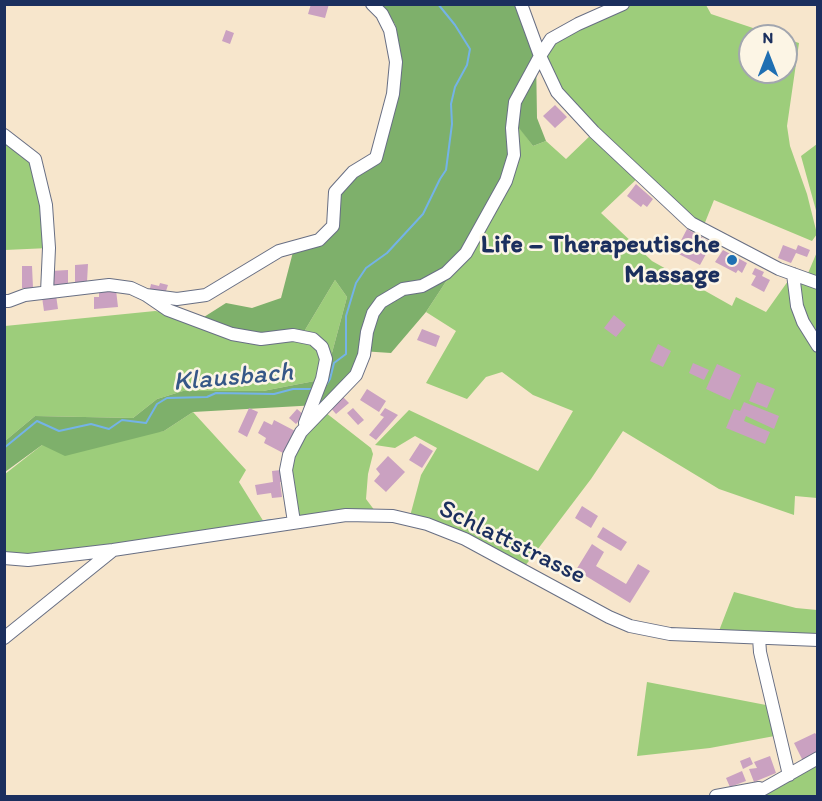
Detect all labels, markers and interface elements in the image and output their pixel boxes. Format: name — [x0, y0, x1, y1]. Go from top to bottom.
north arrow — [738, 24, 798, 84]
text: N — [763, 28, 773, 47]
place label: Life – Therapeutische Massage — [481, 229, 720, 290]
marker: Life – Therapeutische Massage — [725, 253, 739, 267]
water label: Klausbach — [172, 357, 294, 399]
street label: Schlattstrasse — [433, 494, 591, 592]

